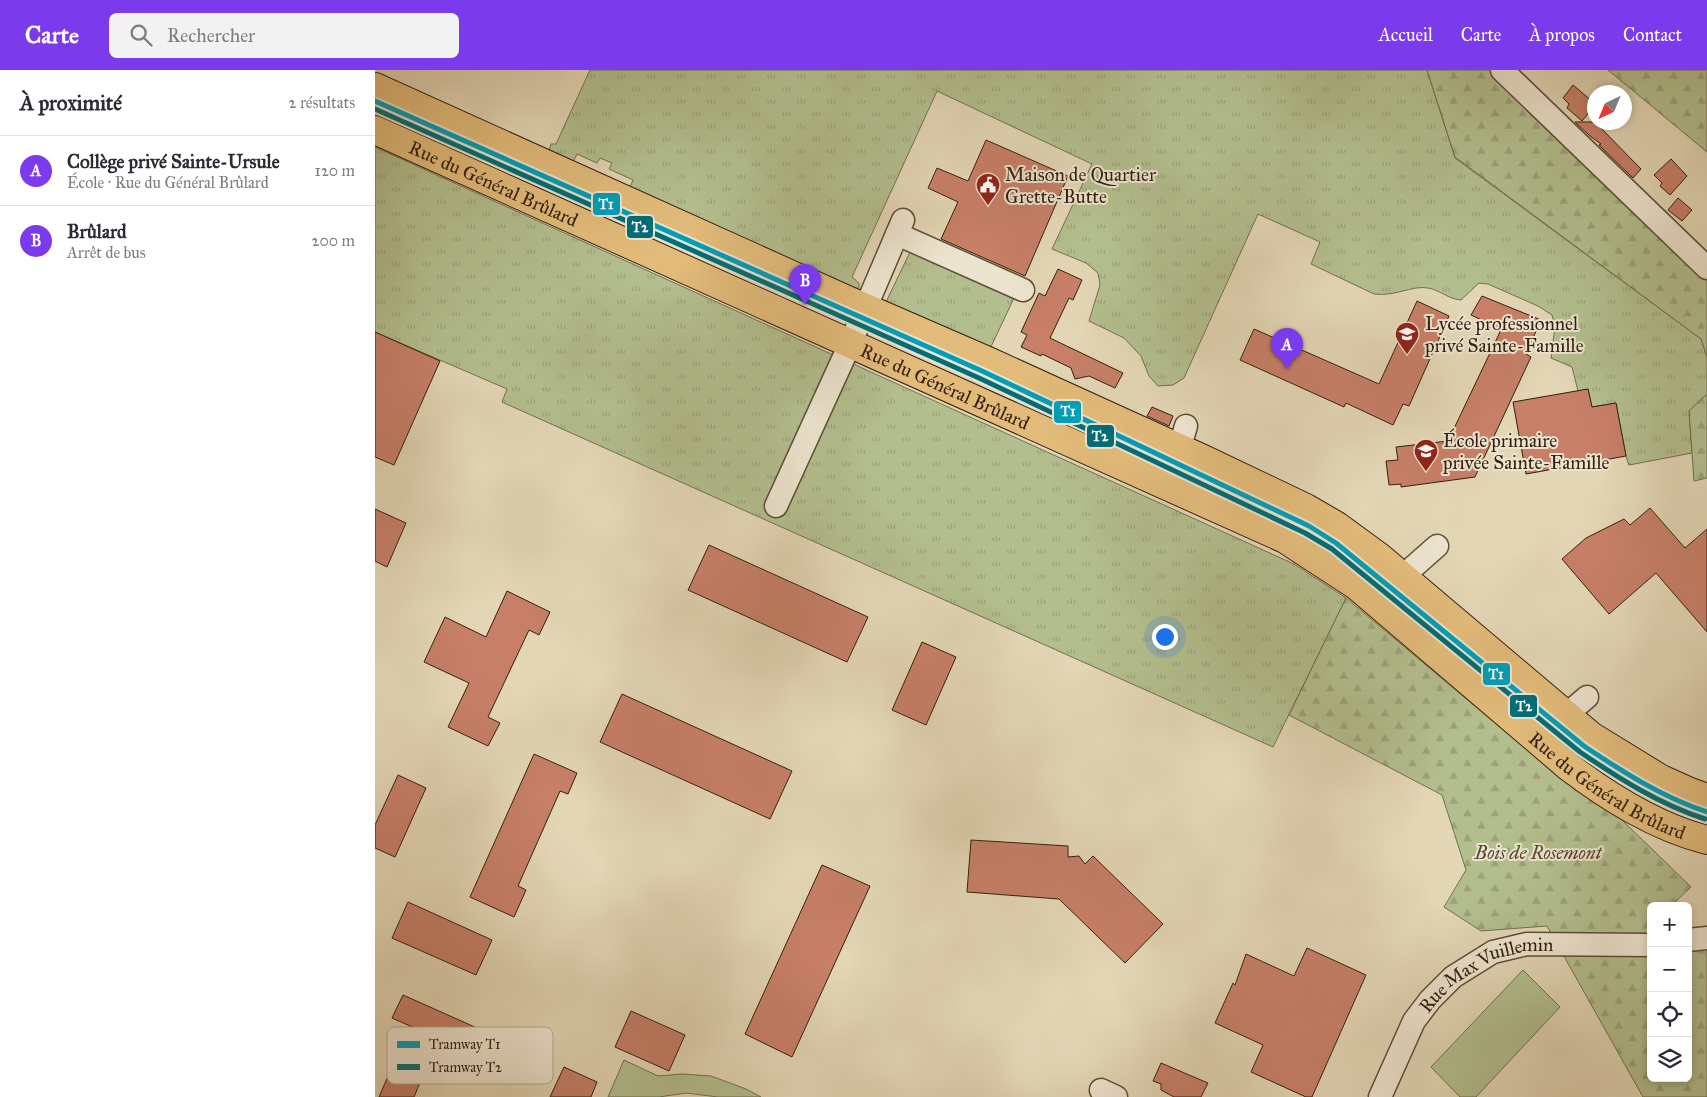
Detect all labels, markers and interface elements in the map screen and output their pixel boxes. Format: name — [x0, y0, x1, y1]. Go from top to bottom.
search box — [109, 13, 459, 58]
text: Carte — [25, 20, 79, 50]
icon: search — [127, 21, 155, 49]
text: Rechercher — [167, 24, 255, 47]
text: Accueil — [1379, 24, 1433, 46]
text: Carte — [1461, 24, 1501, 46]
text: À propos — [1529, 24, 1595, 46]
text: Contact — [1623, 24, 1682, 46]
north arrow — [1587, 85, 1632, 130]
text: À proximité — [20, 90, 122, 116]
text: 2 résultats — [289, 93, 355, 112]
street label: Rue du Général Brûlard — [405, 136, 582, 232]
text: Collège privé Sainte-Ursule — [67, 150, 280, 173]
text: A — [31, 161, 41, 180]
text: 120 m — [315, 161, 355, 180]
place label: Maison de Quartier Grette-Butte — [1005, 163, 1157, 208]
public building icon: Maison de Quartier Grette-Butte — [975, 172, 1001, 206]
text: École · Rue du Général Brûlard — [67, 173, 269, 192]
line badge: T1 — [592, 192, 621, 216]
text: T1 — [597, 196, 614, 213]
line badge: T2 — [626, 215, 654, 239]
text: T2 — [631, 219, 649, 236]
text: Brûlard — [67, 220, 127, 243]
text: B — [31, 231, 41, 250]
text: 200 m — [312, 231, 355, 250]
text: Arrêt de bus — [67, 243, 146, 262]
pin: B — [789, 264, 821, 305]
place label: Lycée professionnel privé Sainte-Famille — [1424, 312, 1584, 357]
school or university icon: Lycée professionnel privé Sainte-Famille — [1394, 321, 1420, 355]
pin: A — [1271, 328, 1303, 369]
street label: Rue du Général Brûlard — [857, 339, 1034, 435]
line badge: T1 — [1053, 400, 1082, 424]
text: T1 — [1059, 403, 1076, 420]
line badge: T2 — [1086, 424, 1115, 448]
text: T2 — [1091, 428, 1109, 445]
place label: École primaire privée Sainte-Famille — [1442, 428, 1610, 474]
school or university icon: École primaire privée Sainte-Famille — [1413, 438, 1439, 472]
your location — [1152, 624, 1178, 650]
line badge: T1 — [1482, 662, 1511, 686]
text: T1 — [1487, 666, 1504, 683]
line badge: T2 — [1509, 694, 1538, 718]
text: T2 — [1515, 698, 1533, 715]
street label: Rue du Général Brûlard — [1524, 727, 1689, 845]
park label: Bois de Rosemont — [1473, 841, 1603, 864]
map controls — [1647, 902, 1692, 1082]
button: + — [1647, 902, 1692, 947]
street label: Rue Max Vuillemin — [1414, 933, 1553, 1017]
button: − — [1647, 947, 1692, 992]
button: locate — [1647, 992, 1692, 1037]
legend — [387, 1027, 553, 1084]
text: Tramway T1 — [429, 1036, 501, 1053]
button: layers — [1647, 1037, 1692, 1082]
text: Tramway T2 — [429, 1059, 502, 1076]

